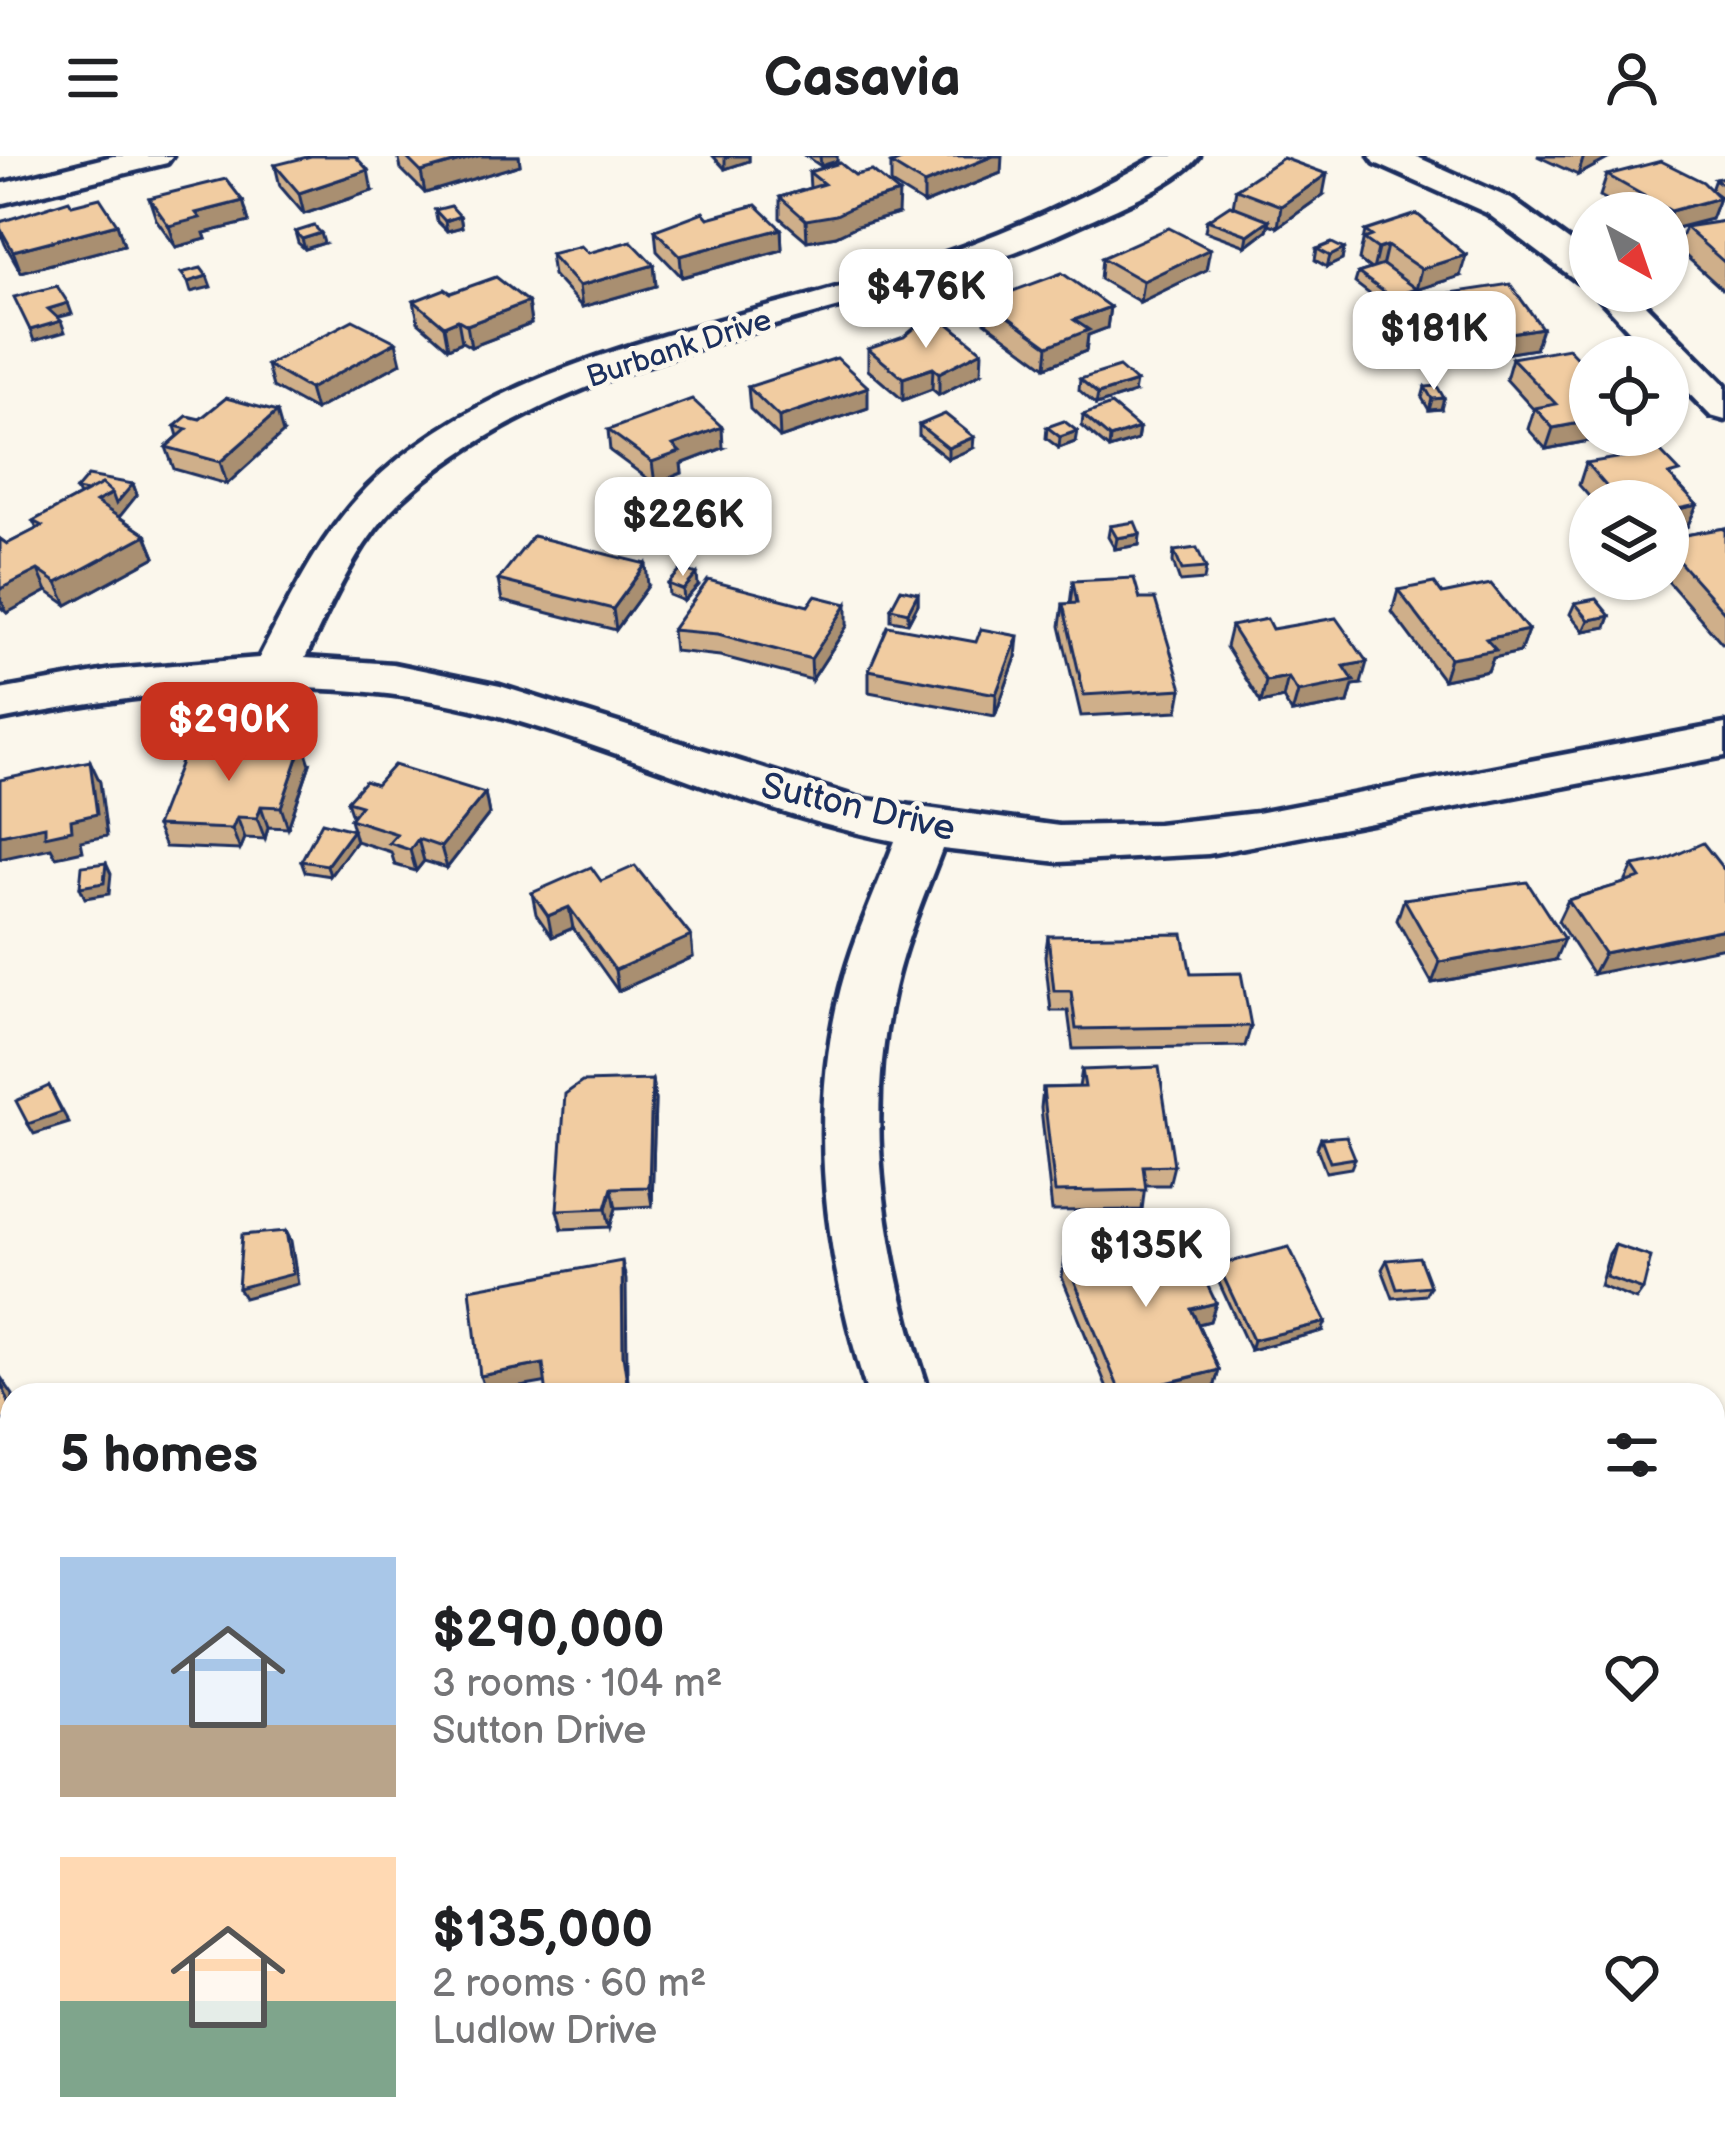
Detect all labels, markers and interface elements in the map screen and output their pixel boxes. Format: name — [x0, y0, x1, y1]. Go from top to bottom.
icon: menu — [60, 45, 126, 111]
icon: person — [1599, 45, 1665, 111]
text: Casavia — [764, 46, 961, 111]
north arrow — [1569, 192, 1689, 312]
map controls — [1569, 192, 1689, 600]
pin: $476K — [842, 249, 1010, 351]
text: $476K — [866, 264, 986, 311]
pin: $181K — [1350, 291, 1518, 393]
street label: Burbank Drive — [582, 302, 776, 396]
text: $181K — [1380, 306, 1488, 353]
button: locate — [1569, 336, 1689, 456]
pin: $226K — [599, 477, 767, 579]
button: layers — [1569, 480, 1689, 600]
text: $226K — [622, 492, 744, 539]
pin: $290K — [145, 682, 313, 784]
text: $290K — [168, 697, 290, 744]
street label: Sutton Drive — [757, 765, 959, 851]
pin: $135K — [1062, 1208, 1230, 1310]
text: $135K — [1089, 1223, 1203, 1270]
icon: filters — [1599, 1422, 1665, 1488]
text: 5 homes — [60, 1425, 258, 1486]
text: $290,000 — [432, 1600, 664, 1661]
icon: home — [156, 1605, 300, 1749]
icon: heart — [1599, 1644, 1665, 1710]
text: 3 rooms · 104 m² — [432, 1661, 723, 1708]
text: Sutton Drive — [432, 1708, 646, 1755]
text: $135,000 — [432, 1900, 653, 1961]
icon: home — [156, 1905, 300, 2049]
icon: heart — [1599, 1944, 1665, 2010]
text: 2 rooms · 60 m² — [432, 1961, 707, 2008]
text: Ludlow Drive — [432, 2008, 657, 2055]

